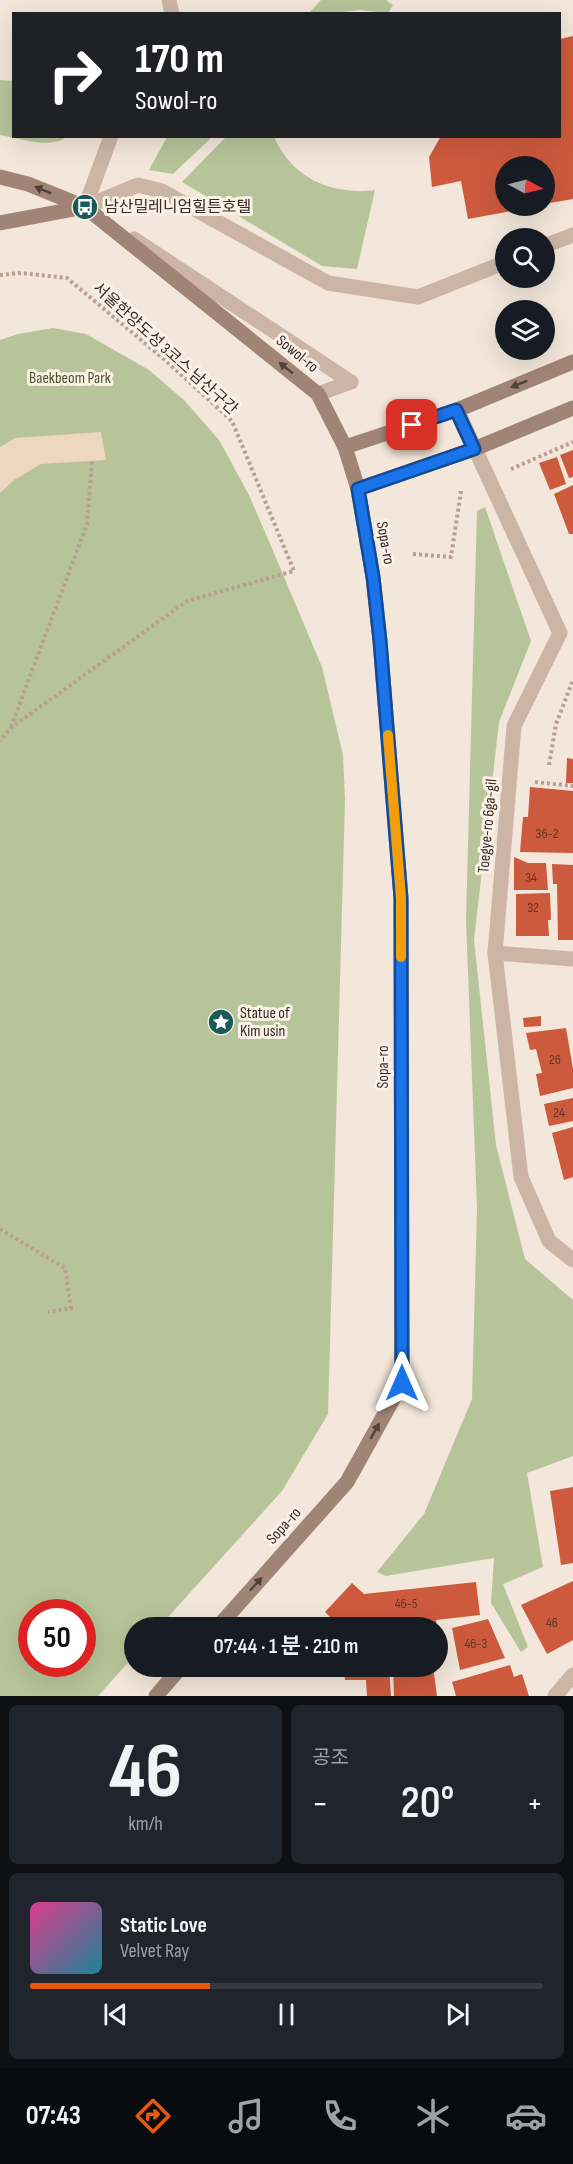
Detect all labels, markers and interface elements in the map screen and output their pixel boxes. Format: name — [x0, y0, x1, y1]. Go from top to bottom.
text: 170 m — [135, 34, 224, 85]
icon: right — [36, 36, 114, 114]
text: Sowol-ro — [135, 85, 217, 117]
north arrow — [495, 156, 555, 216]
map controls — [495, 156, 555, 360]
one-way arrow — [34, 185, 52, 194]
bus stop icon: 남산밀레니엄힐튼호텔 — [70, 192, 100, 222]
place label: 남산밀레니엄힐튼호텔 — [104, 198, 251, 217]
button: search — [495, 228, 555, 288]
street label: 서울한양도성 3코스 남산구간 — [89, 279, 242, 419]
button: layers — [495, 300, 555, 360]
street label: Sowol-ro — [272, 331, 322, 377]
one-way arrow — [278, 362, 294, 375]
park label: Baekbeom Park — [29, 369, 111, 388]
one-way arrow — [510, 380, 528, 389]
pin — [386, 399, 437, 450]
icon: arrive — [395, 408, 428, 441]
street label: Sopa-ro — [372, 520, 398, 566]
street label: Toegye-ro 6ga-gil — [474, 778, 502, 874]
house number: 36-2 — [536, 825, 559, 842]
house number: 34 — [525, 869, 537, 886]
house number: 32 — [527, 899, 539, 916]
place label: Statue of Kim usin — [240, 1004, 290, 1041]
place icon: Statue of Kim usin — [206, 1007, 236, 1037]
street label: Sopa-ro — [374, 1045, 393, 1089]
house number: 26 — [549, 1051, 561, 1068]
house number: 24 — [553, 1104, 565, 1121]
position arrow — [370, 1351, 434, 1415]
one-way arrow — [370, 1422, 380, 1439]
street label: Sopa-ro — [263, 1504, 305, 1548]
one-way arrow — [249, 1577, 262, 1592]
house number: 46-5 — [395, 1595, 418, 1612]
speed limit sign: 50 — [18, 1599, 96, 1677]
house number: 46 — [546, 1614, 558, 1631]
text: 07:44 · 1 분 · 210 m — [214, 1633, 358, 1660]
house number: 46-3 — [464, 1635, 488, 1652]
text: 46 — [109, 1726, 182, 1819]
text: 공조 — [312, 1746, 349, 1770]
text: 20° — [401, 1776, 454, 1831]
text: − — [312, 1784, 328, 1824]
text: + — [527, 1784, 543, 1824]
text: km/h — [128, 1812, 163, 1836]
text: Static Love — [120, 1912, 207, 1939]
text: Velvet Ray — [120, 1939, 189, 1963]
icon: previous — [99, 1998, 132, 2031]
icon: pause — [270, 1998, 303, 2031]
icon: next — [441, 1998, 474, 2031]
icon: directions — [132, 2095, 174, 2137]
icon: music — [225, 2095, 267, 2137]
icon: phone — [319, 2095, 361, 2137]
icon: climate — [412, 2095, 454, 2137]
icon: car — [505, 2095, 547, 2137]
text: 07:43 — [26, 2100, 81, 2132]

